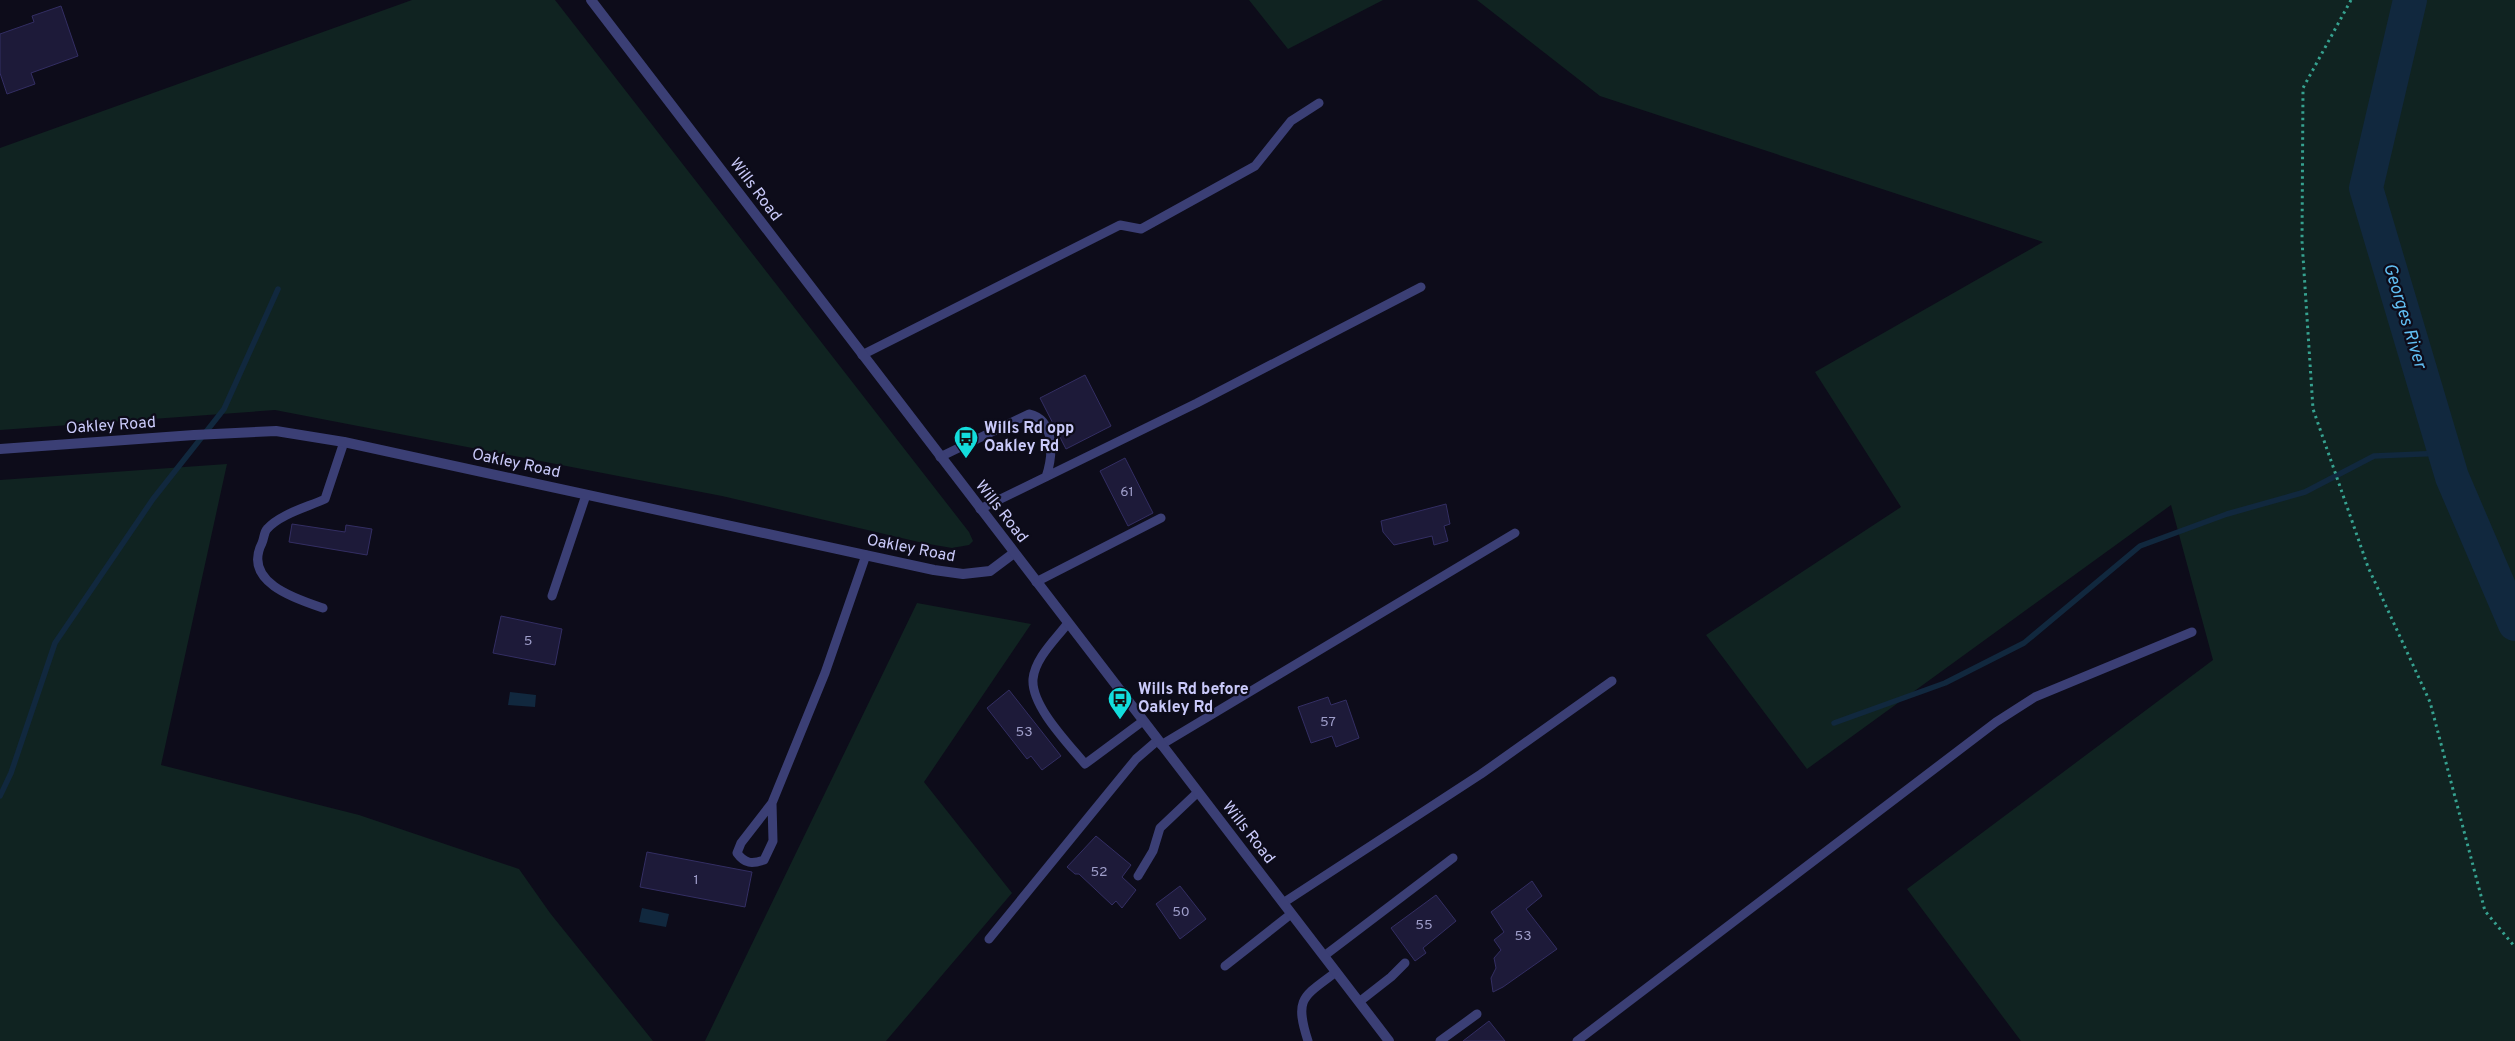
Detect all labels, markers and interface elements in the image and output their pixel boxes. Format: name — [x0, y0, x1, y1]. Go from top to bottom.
street label: Wills Road — [725, 154, 785, 226]
water label: Georges River — [2377, 260, 2432, 374]
street label: Oakley Road — [65, 413, 157, 439]
place label: Wills Rd opp Oakley Rd — [984, 419, 1074, 457]
bus stop icon: Wills Rd opp Oakley Rd — [953, 425, 979, 459]
street label: Oakley Road — [470, 445, 562, 483]
street label: Wills Road — [970, 477, 1032, 547]
house number: 61 — [1120, 484, 1134, 501]
street label: Oakley Road — [865, 531, 957, 567]
house number: 5 — [524, 633, 532, 650]
place label: Wills Rd before Oakley Rd — [1138, 680, 1249, 718]
bus stop icon: Wills Rd before Oakley Rd — [1107, 686, 1133, 720]
house number: 57 — [1320, 714, 1336, 731]
house number: 53 — [1015, 724, 1033, 741]
street label: Wills Road — [1217, 798, 1279, 868]
house number: 52 — [1090, 864, 1108, 881]
house number: 1 — [693, 872, 699, 889]
house number: 50 — [1172, 904, 1190, 921]
house number: 55 — [1415, 917, 1433, 934]
house number: 53 — [1514, 928, 1532, 945]

